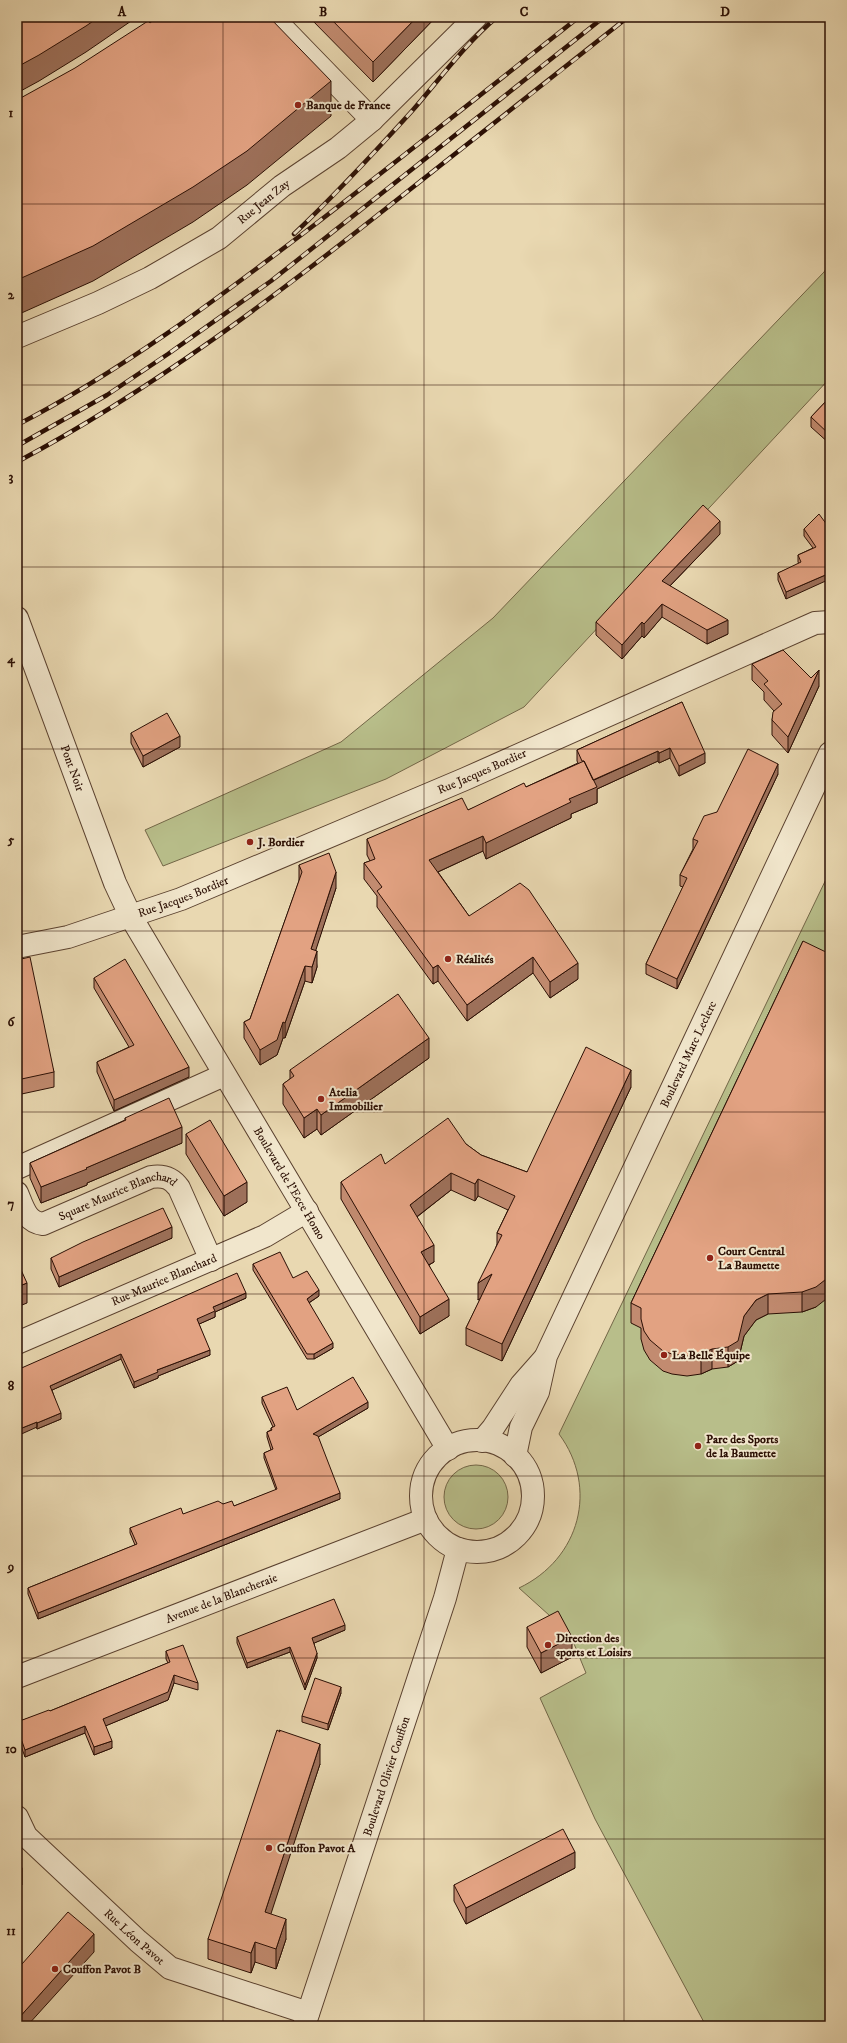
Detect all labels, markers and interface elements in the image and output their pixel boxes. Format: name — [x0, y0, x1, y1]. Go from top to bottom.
text: A — [117, 4, 127, 20]
text: B — [319, 4, 327, 20]
text: C — [520, 4, 529, 20]
text: D — [720, 4, 730, 20]
place label: Banque de France — [306, 98, 390, 113]
marker: Banque de France — [293, 100, 303, 110]
text: 1 — [9, 105, 14, 121]
street label: Rue Jean Zay — [235, 176, 293, 228]
text: 2 — [8, 287, 15, 303]
text: 3 — [9, 469, 14, 485]
text: 4 — [6, 651, 15, 668]
street label: Pont Noir — [57, 743, 88, 794]
street label: Rue Jacques Bordier — [435, 745, 529, 798]
text: 5 — [7, 832, 15, 848]
place label: J. Bordier — [256, 835, 305, 850]
marker: J. Bordier — [245, 837, 255, 847]
street label: Rue Jacques Bordier — [136, 873, 231, 921]
place label: Réalités — [456, 952, 493, 967]
marker: Réalités — [443, 954, 453, 964]
street label: Boulevard Marc Leclerc — [657, 999, 720, 1110]
text: 6 — [8, 1014, 16, 1030]
place label: Atelia Immobilier — [328, 1085, 383, 1114]
marker: Atelia Immobilier — [316, 1094, 326, 1104]
street label: Boulevard de l'Ecce Homo — [250, 1124, 329, 1243]
street label: Square Maurice Blanchard — [56, 1169, 180, 1224]
text: 7 — [8, 1196, 15, 1212]
place label: Court Central La Baumette — [718, 1244, 785, 1273]
street label: Rue Maurice Blanchard — [109, 1251, 219, 1309]
marker: Court Central La Baumette — [705, 1253, 715, 1263]
place label: La Belle Équipe — [672, 1348, 750, 1363]
marker: La Belle Équipe — [659, 1350, 669, 1360]
text: 8 — [8, 1378, 15, 1394]
place label: Parc des Sports de la Baumette — [706, 1432, 778, 1461]
marker: Parc des Sports de la Baumette — [693, 1441, 703, 1451]
text: 9 — [7, 1559, 14, 1575]
street label: Avenue de la Blancheraie — [163, 1570, 280, 1627]
place label: Direction des sports et Loisirs — [556, 1631, 631, 1660]
marker: Direction des sports et Loisirs — [543, 1640, 553, 1650]
street label: Boulevard Olivier Couffon — [360, 1714, 414, 1838]
text: 10 — [5, 1741, 17, 1757]
place label: Couffon Pavot A — [277, 1841, 355, 1856]
marker: Couffon Pavot A — [264, 1843, 274, 1853]
street label: Rue Léon Pavot — [101, 1906, 168, 1968]
text: 11 — [6, 1923, 16, 1939]
place label: Couffon Pavot B — [63, 1962, 141, 1977]
marker: Couffon Pavot B — [50, 1964, 60, 1974]

